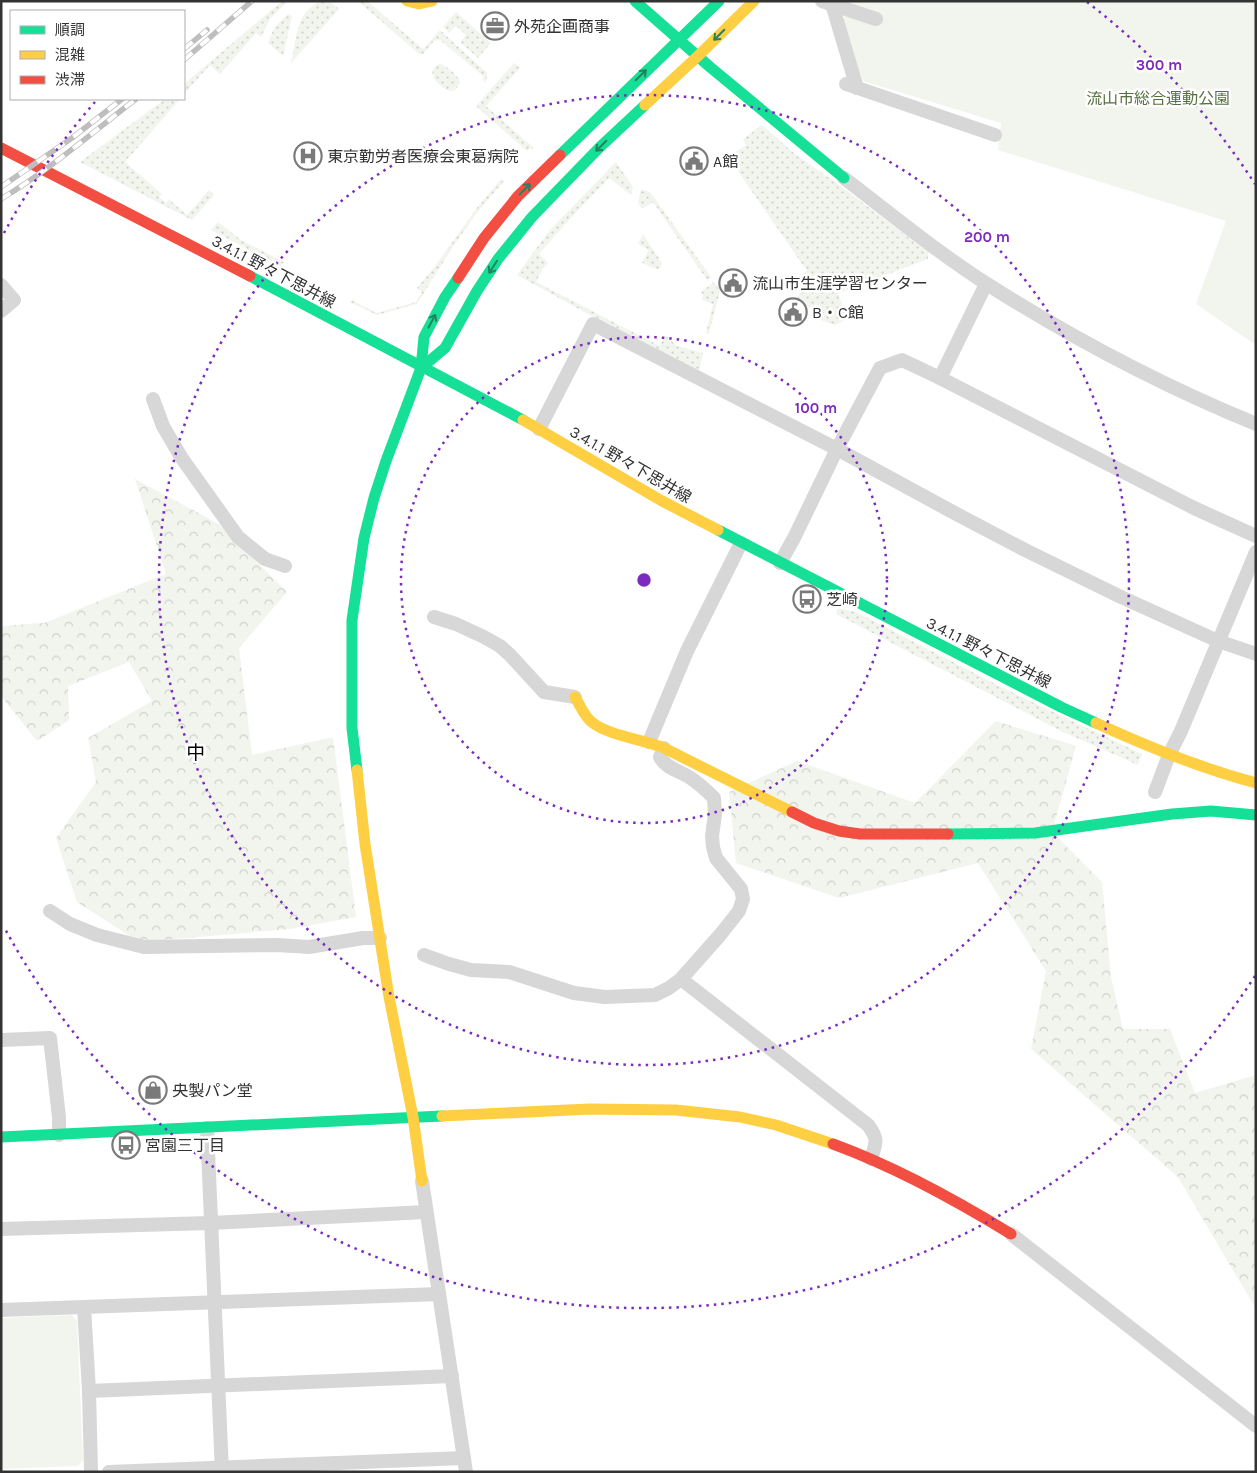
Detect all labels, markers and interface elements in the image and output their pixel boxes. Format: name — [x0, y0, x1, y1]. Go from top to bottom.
legend — [10, 10, 185, 100]
office icon: 外苑企画商事 — [480, 11, 510, 41]
place label: 外苑企画商事 — [514, 17, 610, 36]
text: 順調 — [55, 21, 85, 39]
one-way arrow — [713, 29, 725, 41]
text: 混雑 — [55, 46, 85, 64]
text: 300 m — [1136, 56, 1182, 74]
one-way arrow — [635, 69, 647, 81]
text: 渋滞 — [55, 71, 85, 89]
park label: 流山市総合運動公園 — [1086, 89, 1230, 108]
one-way arrow — [595, 140, 607, 153]
hospital icon: 東京勤労者医療会東葛病院 — [293, 141, 323, 171]
public building icon: A館 — [679, 146, 709, 176]
place label: 東京勤労者医療会東葛病院 — [327, 147, 519, 166]
place label: A館 — [713, 152, 738, 171]
one-way arrow — [519, 183, 532, 195]
text: 200 m — [964, 228, 1010, 246]
street label: 3.4.1.1 野々下思井線 — [209, 231, 339, 312]
one-way arrow — [488, 260, 498, 274]
public building icon: 流山市生涯学習センター — [718, 268, 748, 298]
place label: 流山市生涯学習センター — [752, 274, 928, 293]
public building icon: B・C館 — [778, 297, 808, 327]
place label: B・C館 — [812, 303, 864, 322]
one-way arrow — [427, 314, 437, 329]
text: 100 m — [795, 399, 837, 417]
street label: 3.4.1.1 野々下思井線 — [567, 422, 695, 507]
centre of rings — [635, 571, 653, 589]
bus stop icon: 芝崎 — [792, 584, 822, 614]
place label: 芝崎 — [826, 590, 858, 609]
street label: 3.4.1.1 野々下思井線 — [923, 613, 1054, 692]
district label: 中 — [186, 742, 206, 764]
shop icon: 央製パン堂 — [138, 1075, 168, 1105]
place label: 央製パン堂 — [172, 1081, 253, 1100]
bus stop icon: 宮園三丁目 — [111, 1130, 141, 1160]
place label: 宮園三丁目 — [145, 1136, 225, 1155]

